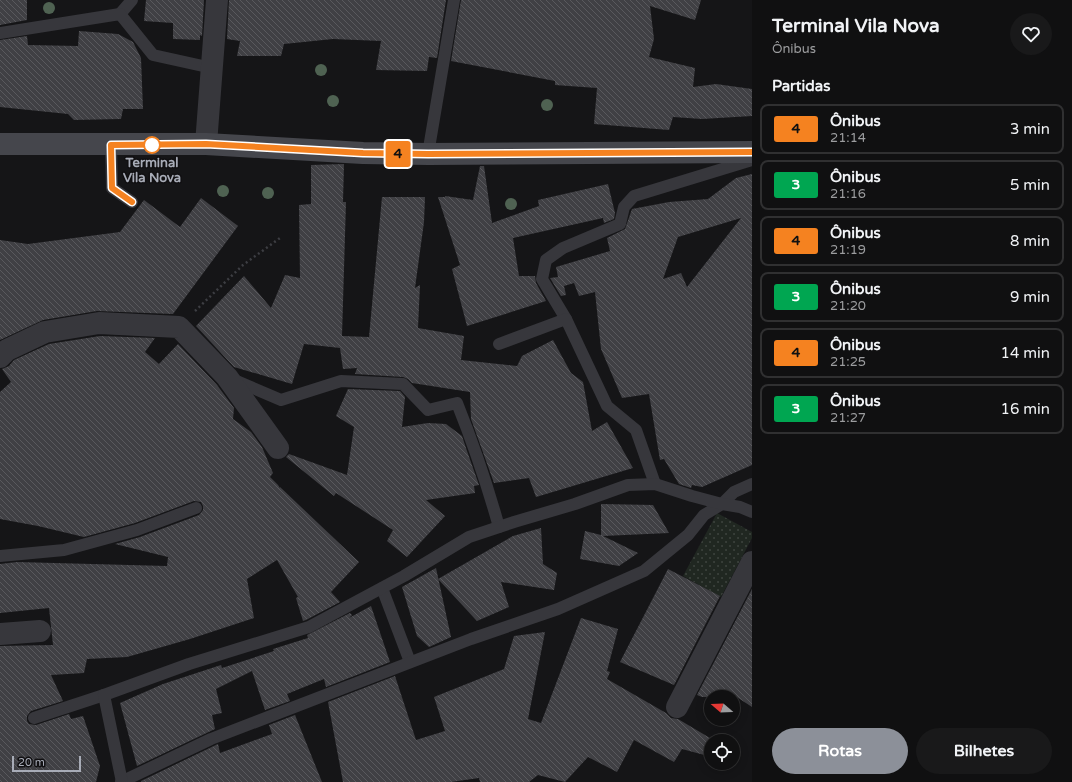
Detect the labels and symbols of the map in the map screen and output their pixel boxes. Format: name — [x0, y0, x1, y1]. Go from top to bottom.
marker: Terminal Vila Nova — [143, 136, 161, 154]
line badge: 4 — [385, 141, 411, 167]
place label: Terminal Vila Nova — [123, 155, 181, 186]
north arrow — [704, 690, 740, 726]
scale bar — [12, 754, 81, 773]

